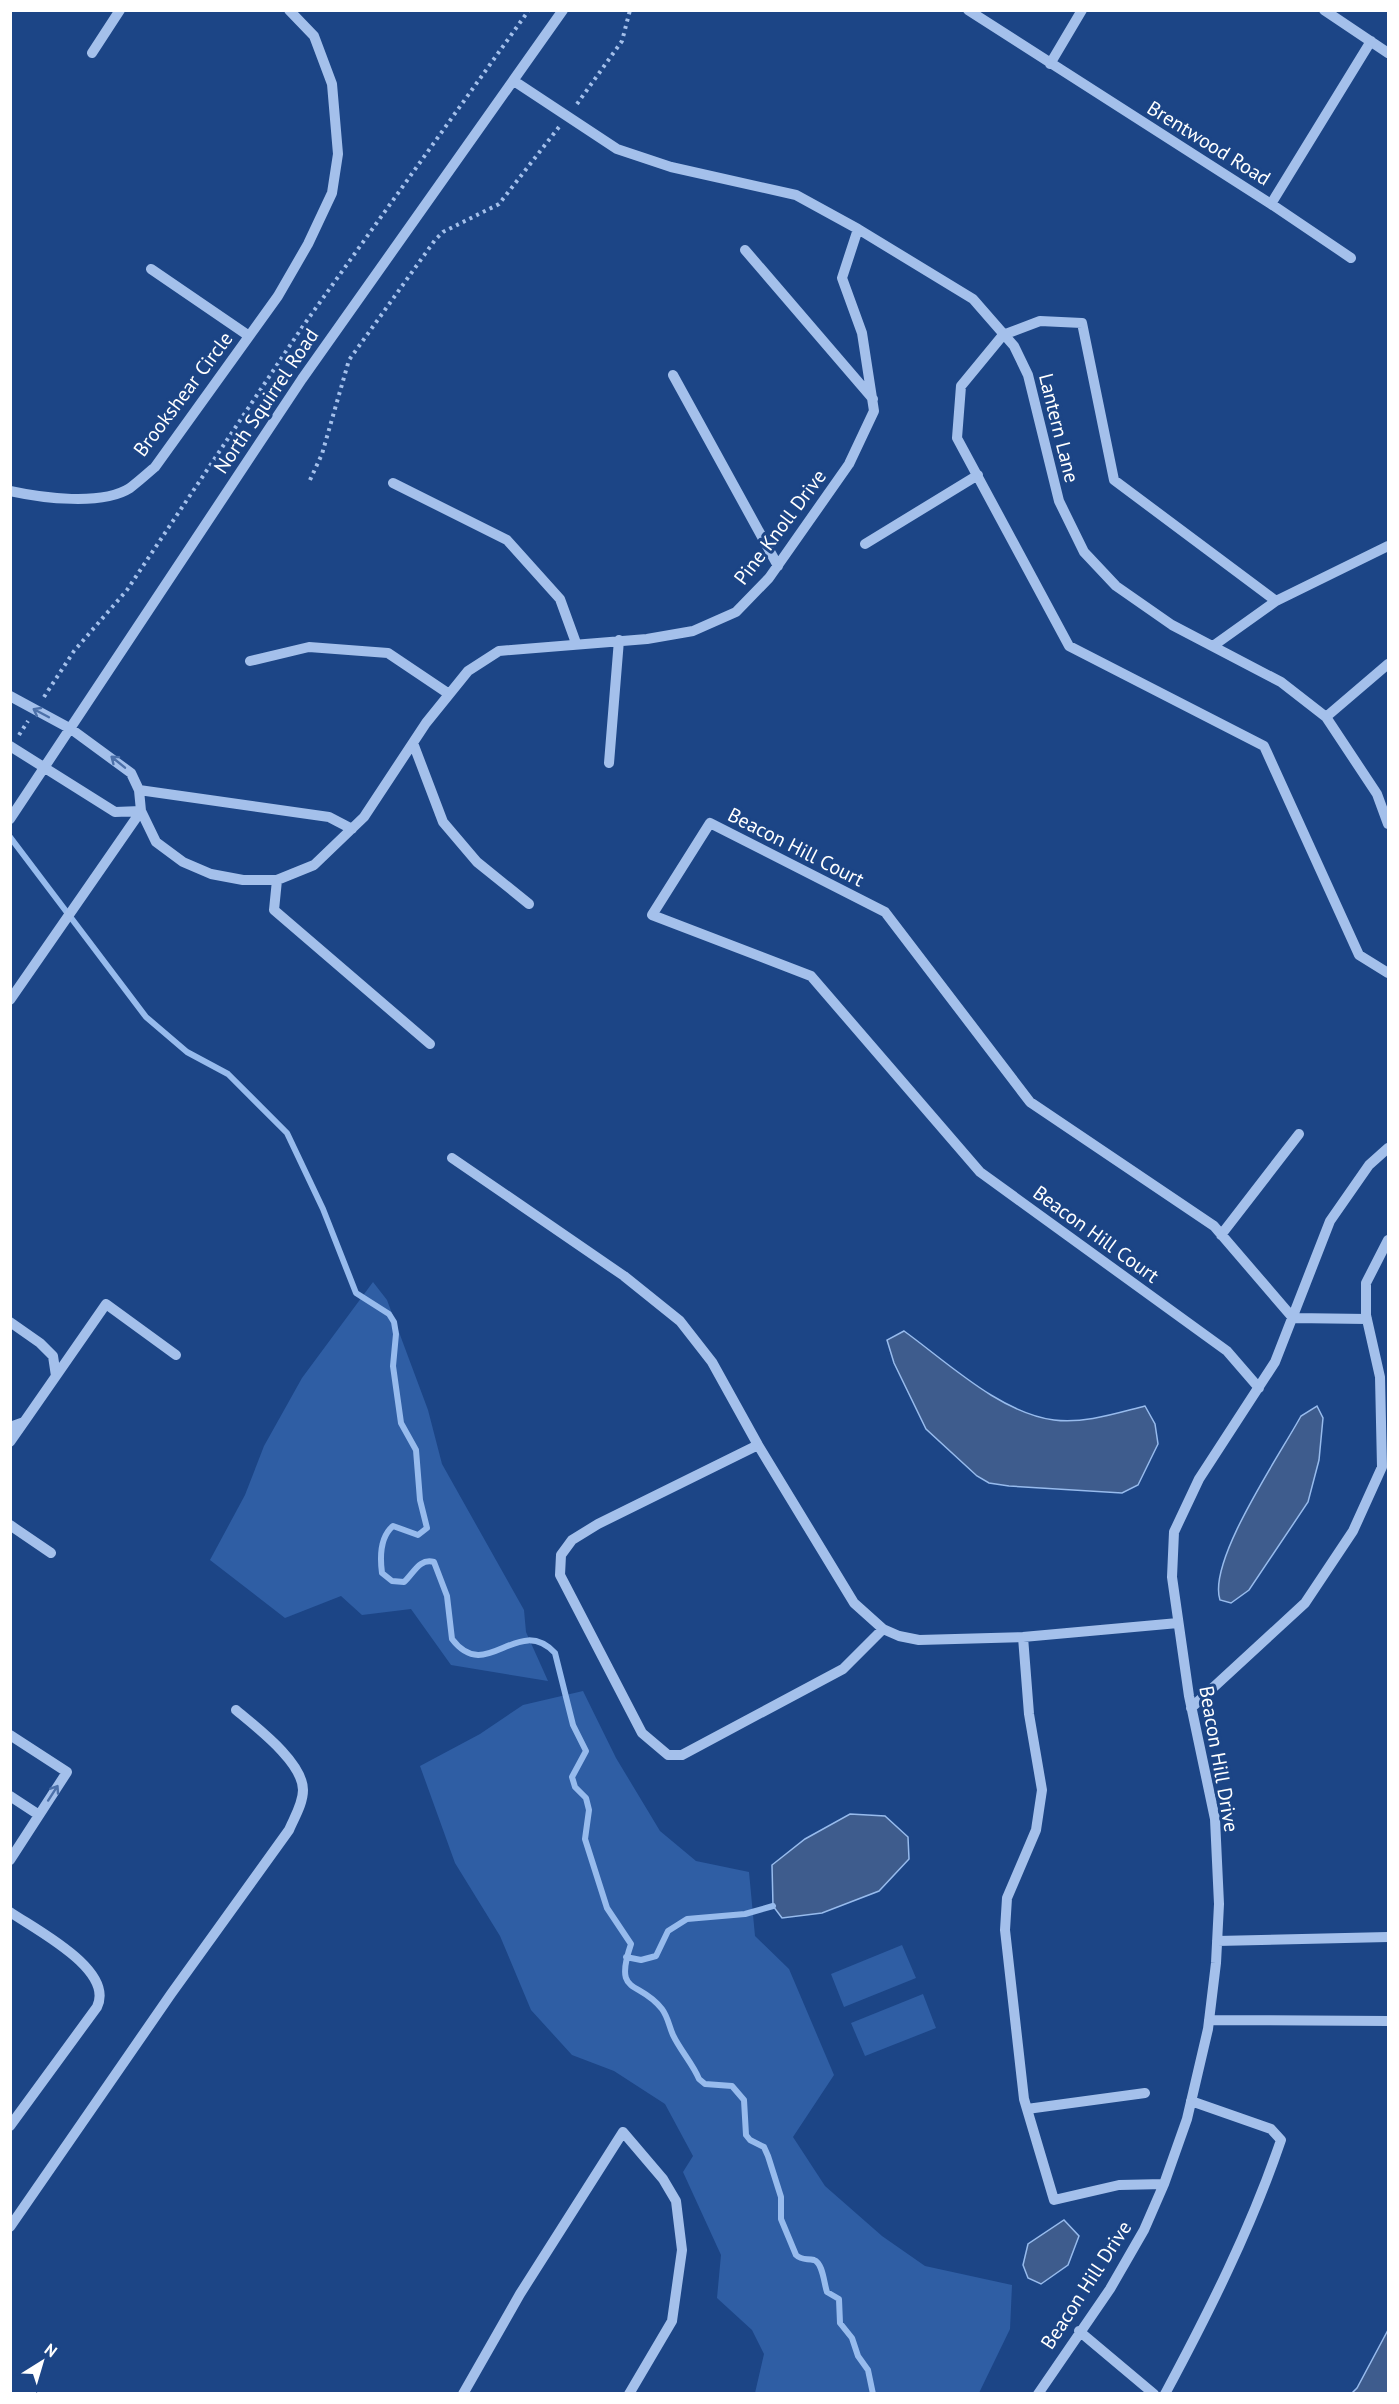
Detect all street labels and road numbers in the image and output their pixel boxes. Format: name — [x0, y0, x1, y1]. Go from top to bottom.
street label: Brentwood Road — [1142, 95, 1276, 191]
street label: North Squirrel Road — [208, 324, 324, 478]
street label: Brookshear Circle — [128, 326, 238, 462]
street label: Lantern Lane — [1033, 371, 1085, 485]
street label: Pine Knoll Drive — [728, 464, 832, 590]
street label: Beacon Hill Court — [723, 801, 869, 893]
street label: Beacon Hill Court — [1028, 1180, 1164, 1289]
street label: Beacon Hill Drive — [1193, 1684, 1245, 1834]
street label: Beacon Hill Drive — [1035, 2216, 1137, 2354]

